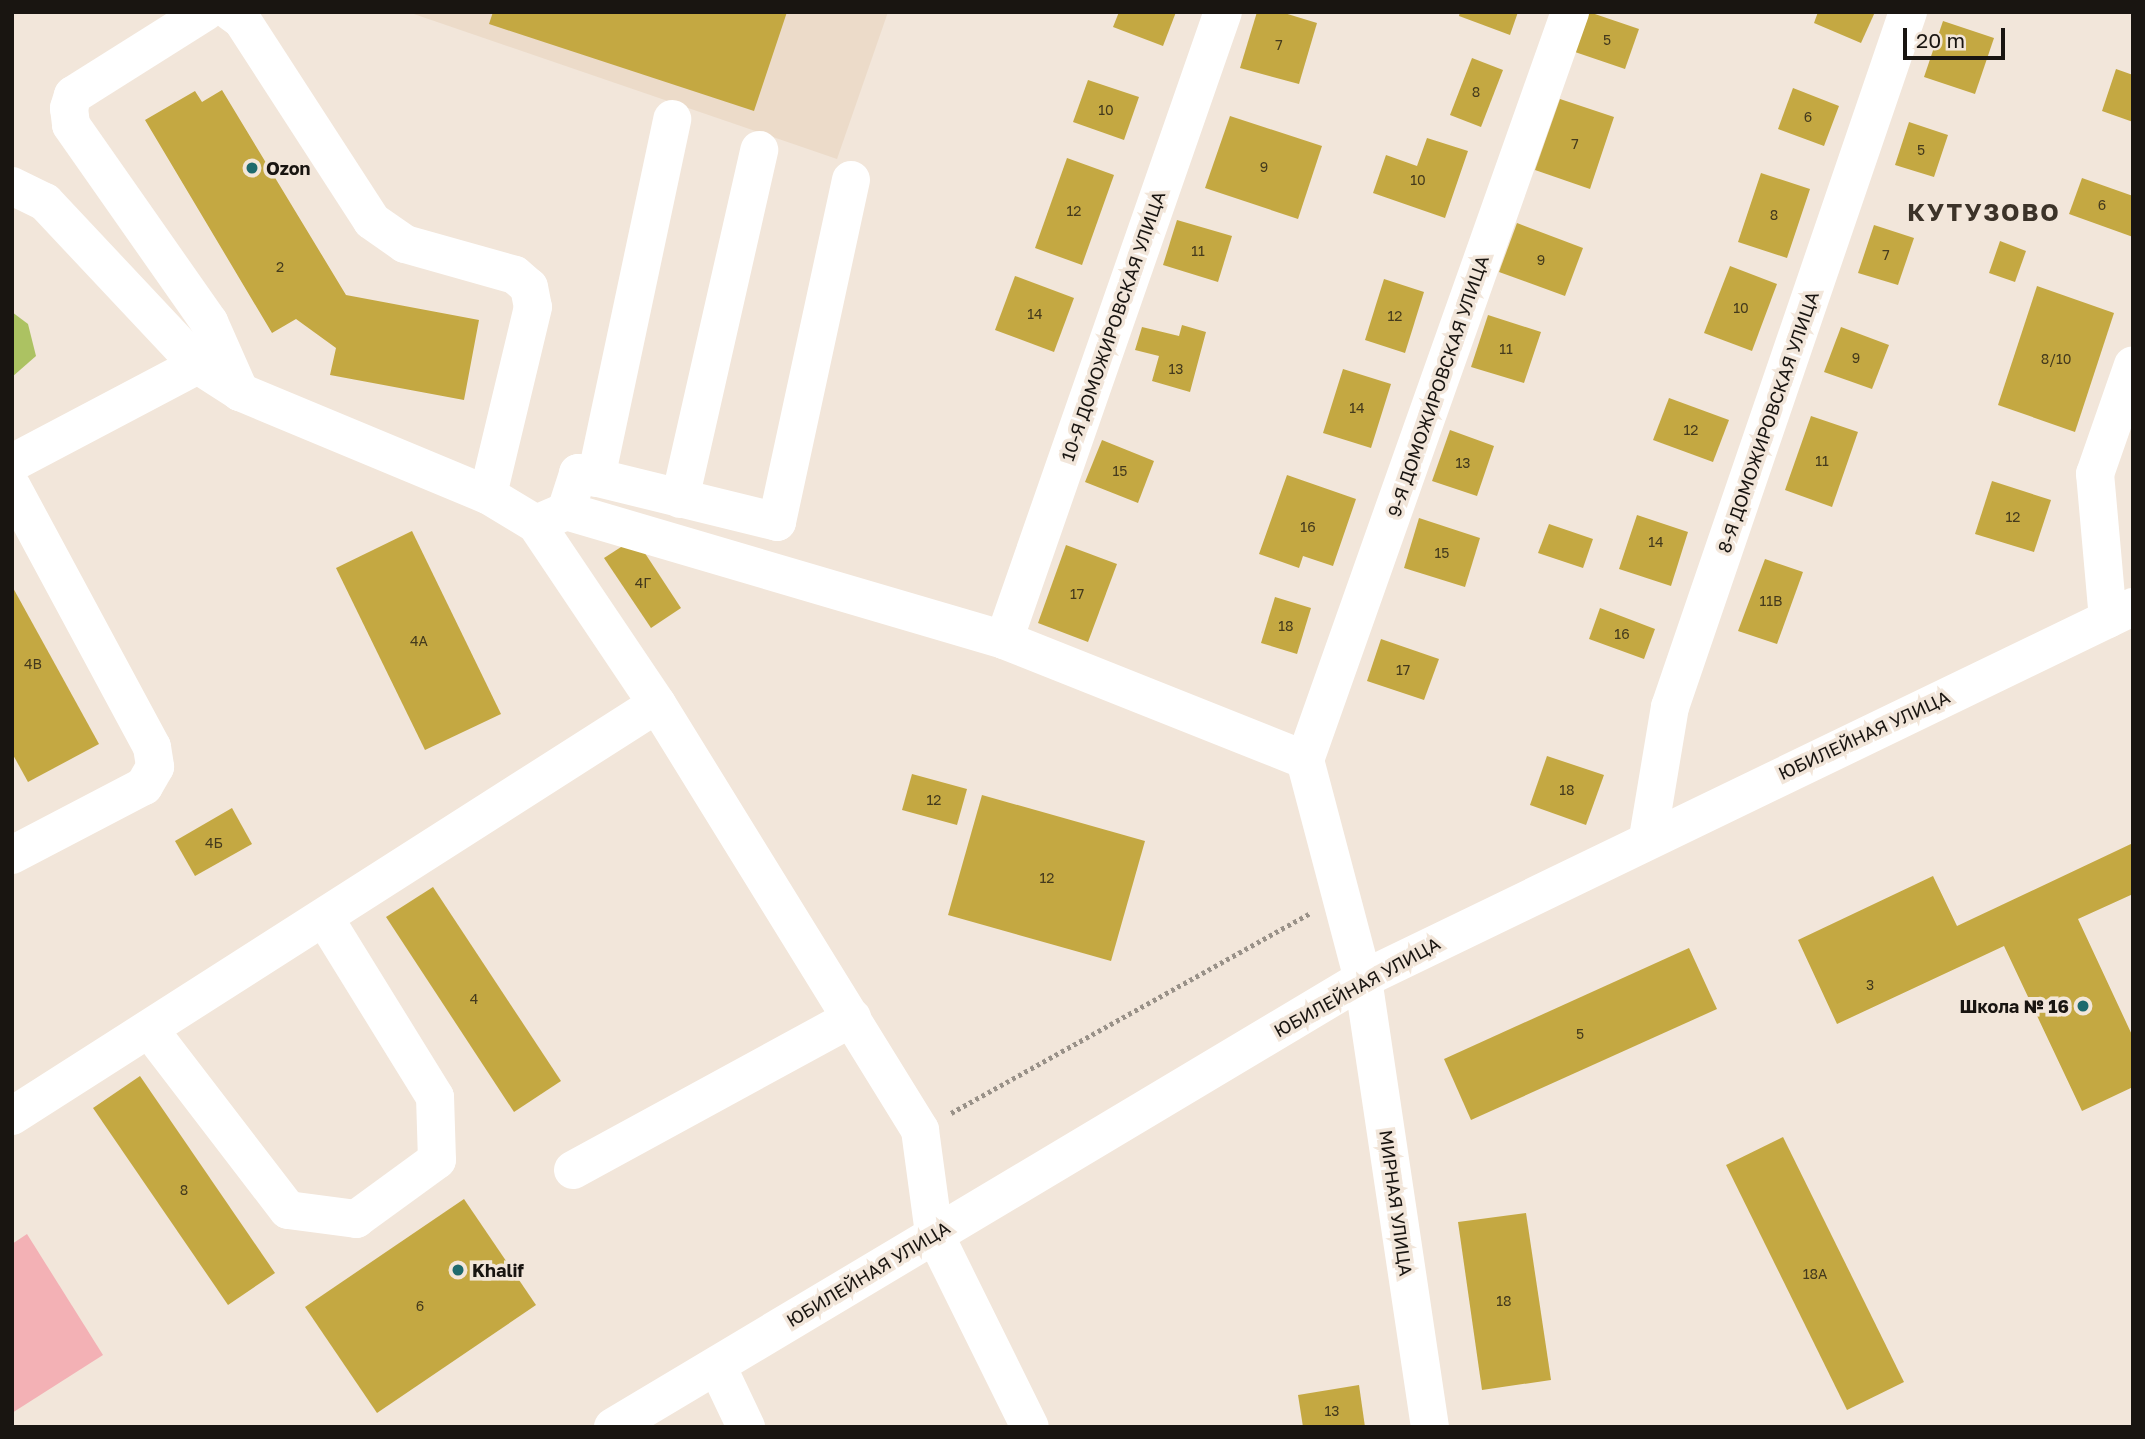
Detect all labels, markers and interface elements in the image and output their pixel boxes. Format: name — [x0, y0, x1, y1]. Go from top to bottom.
scale bar — [1907, 14, 2008, 58]
text: 20 m — [1916, 27, 1965, 53]
house number: 5 — [1603, 32, 1611, 48]
house number: 7 — [1275, 37, 1283, 53]
house number: 8 — [1472, 84, 1480, 100]
house number: 10 — [1098, 102, 1114, 118]
house number: 6 — [1804, 109, 1812, 125]
house number: 7 — [1571, 136, 1579, 152]
house number: 5 — [1917, 142, 1925, 158]
place label: Ozon — [266, 157, 310, 179]
house number: 9 — [1260, 159, 1268, 175]
marker: Ozon — [244, 160, 260, 176]
house number: 10 — [1410, 172, 1426, 188]
street label: 10-Я ДОМОЖИРОВСКАЯ УЛИЦА — [1057, 188, 1169, 464]
house number: 6 — [2098, 197, 2106, 213]
district label: КУТУЗОВО — [1908, 198, 2060, 226]
house number: 12 — [1067, 203, 1081, 219]
house number: 8 — [1770, 207, 1778, 223]
house number: 11 — [1191, 243, 1205, 259]
house number: 7 — [1882, 247, 1890, 263]
street label: 9-Я ДОМОЖИРОВСКАЯ УЛИЦА — [1383, 252, 1493, 520]
house number: 9 — [1537, 252, 1545, 268]
house number: 2 — [276, 259, 284, 275]
street label: 8-Я ДОМОЖИРОВСКАЯ УЛИЦА — [1713, 288, 1823, 556]
house number: 10 — [1733, 300, 1749, 316]
house number: 14 — [1027, 306, 1043, 322]
house number: 12 — [1388, 308, 1402, 324]
house number: 11 — [1499, 341, 1513, 357]
house number: 9 — [1852, 350, 1860, 366]
house number: 8/10 — [2041, 351, 2071, 367]
house number: 13 — [1169, 361, 1183, 377]
house number: 14 — [1349, 400, 1365, 416]
house number: 12 — [1684, 422, 1698, 438]
house number: 11 — [1815, 453, 1829, 469]
house number: 13 — [1456, 455, 1470, 471]
house number: 15 — [1113, 463, 1127, 479]
house number: 12 — [2006, 509, 2020, 525]
house number: 16 — [1300, 519, 1316, 535]
house number: 14 — [1648, 534, 1664, 550]
house number: 15 — [1435, 545, 1449, 561]
house number: 4Г — [635, 575, 651, 591]
house number: 17 — [1070, 586, 1084, 602]
house number: 11В — [1760, 593, 1782, 609]
house number: 18 — [1278, 618, 1294, 634]
house number: 16 — [1614, 626, 1630, 642]
house number: 4А — [410, 633, 428, 649]
house number: 4В — [24, 656, 42, 672]
house number: 17 — [1396, 662, 1410, 678]
street label: ЮБИЛЕЙНАЯ УЛИЦА — [1775, 686, 1953, 784]
house number: 18 — [1559, 782, 1575, 798]
house number: 12 — [927, 792, 941, 808]
house number: 4Б — [205, 835, 223, 851]
house number: 12 — [1040, 870, 1054, 886]
street label: ЮБИЛЕЙНАЯ УЛИЦА — [1270, 932, 1444, 1042]
house number: 3 — [1866, 977, 1874, 993]
house number: 4 — [470, 991, 478, 1007]
place label: Школа № 16 — [1959, 995, 2069, 1017]
marker: Школа № 16 — [2075, 998, 2091, 1014]
house number: 5 — [1576, 1026, 1584, 1042]
street label: МИРНАЯ УЛИЦА — [1375, 1129, 1417, 1277]
house number: 8 — [180, 1182, 188, 1198]
street label: ЮБИЛЕЙНАЯ УЛИЦА — [782, 1217, 954, 1331]
place label: Khalif — [472, 1259, 524, 1281]
marker: Khalif — [450, 1262, 466, 1278]
house number: 18А — [1803, 1266, 1827, 1282]
house number: 18 — [1496, 1293, 1512, 1309]
house number: 6 — [416, 1298, 424, 1314]
house number: 13 — [1325, 1403, 1339, 1419]

